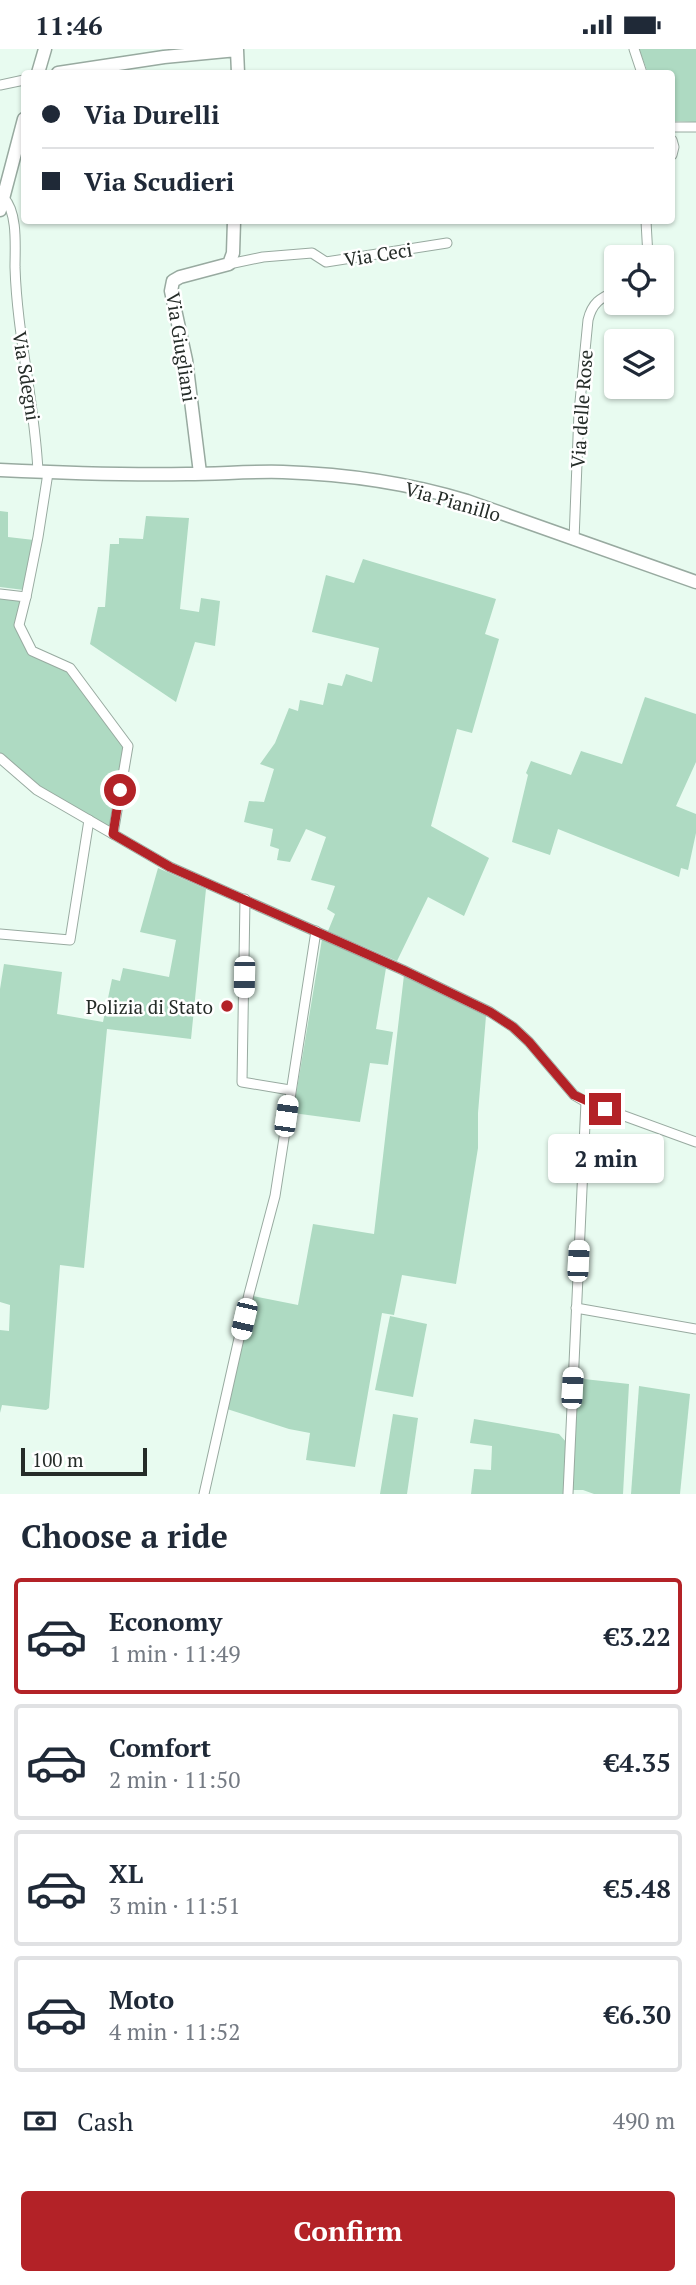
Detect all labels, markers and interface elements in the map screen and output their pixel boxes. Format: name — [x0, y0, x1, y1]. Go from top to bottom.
text: 11:46 — [35, 8, 103, 42]
text: Via Durelli — [84, 97, 220, 131]
text: Via Scudieri — [84, 164, 235, 198]
street label: Via Ceci — [342, 236, 414, 272]
map controls — [604, 245, 674, 399]
button: locate — [604, 245, 674, 315]
street label: Via Giugliani — [161, 290, 203, 404]
street label: Via Sdegni — [8, 329, 46, 423]
button: layers — [604, 329, 674, 399]
street label: Via delle Rose — [564, 349, 598, 469]
street label: Via Pianillo — [402, 475, 504, 527]
route start — [104, 774, 136, 806]
car — [234, 956, 255, 998]
place label: Polizia di Stato — [86, 994, 213, 1019]
marker: Polizia di Stato — [219, 998, 235, 1014]
route end — [589, 1093, 621, 1125]
car — [273, 1094, 300, 1138]
callout: 2 min — [547, 1133, 663, 1183]
text: 2 min — [575, 1143, 637, 1174]
car — [567, 1239, 590, 1283]
car — [230, 1296, 259, 1342]
car — [561, 1366, 584, 1410]
scale bar — [21, 1445, 147, 1477]
text: 100 m — [32, 1447, 83, 1472]
text: Choose a ride — [21, 1515, 228, 1557]
text: Economy — [109, 1604, 222, 1638]
icon: car — [25, 1605, 88, 1668]
text: €3.22 — [605, 1619, 671, 1653]
text: 1 min · 11:49 — [109, 1638, 241, 1669]
text: Comfort — [109, 1730, 211, 1764]
icon: car — [25, 1731, 88, 1794]
text: €4.35 — [605, 1745, 671, 1779]
text: 2 min · 11:50 — [109, 1764, 241, 1795]
text: XL — [109, 1856, 143, 1890]
icon: car — [25, 1857, 88, 1920]
text: €5.48 — [605, 1871, 671, 1905]
text: 3 min · 11:51 — [109, 1890, 241, 1921]
text: Moto — [109, 1982, 174, 2016]
icon: car — [25, 1983, 88, 2046]
text: €6.30 — [605, 1997, 671, 2031]
text: 4 min · 11:52 — [109, 2016, 241, 2047]
icon: cash — [21, 2102, 59, 2140]
text: Cash — [77, 2104, 133, 2138]
text: 490 m — [613, 2105, 675, 2136]
button: Confirm — [21, 2191, 675, 2271]

